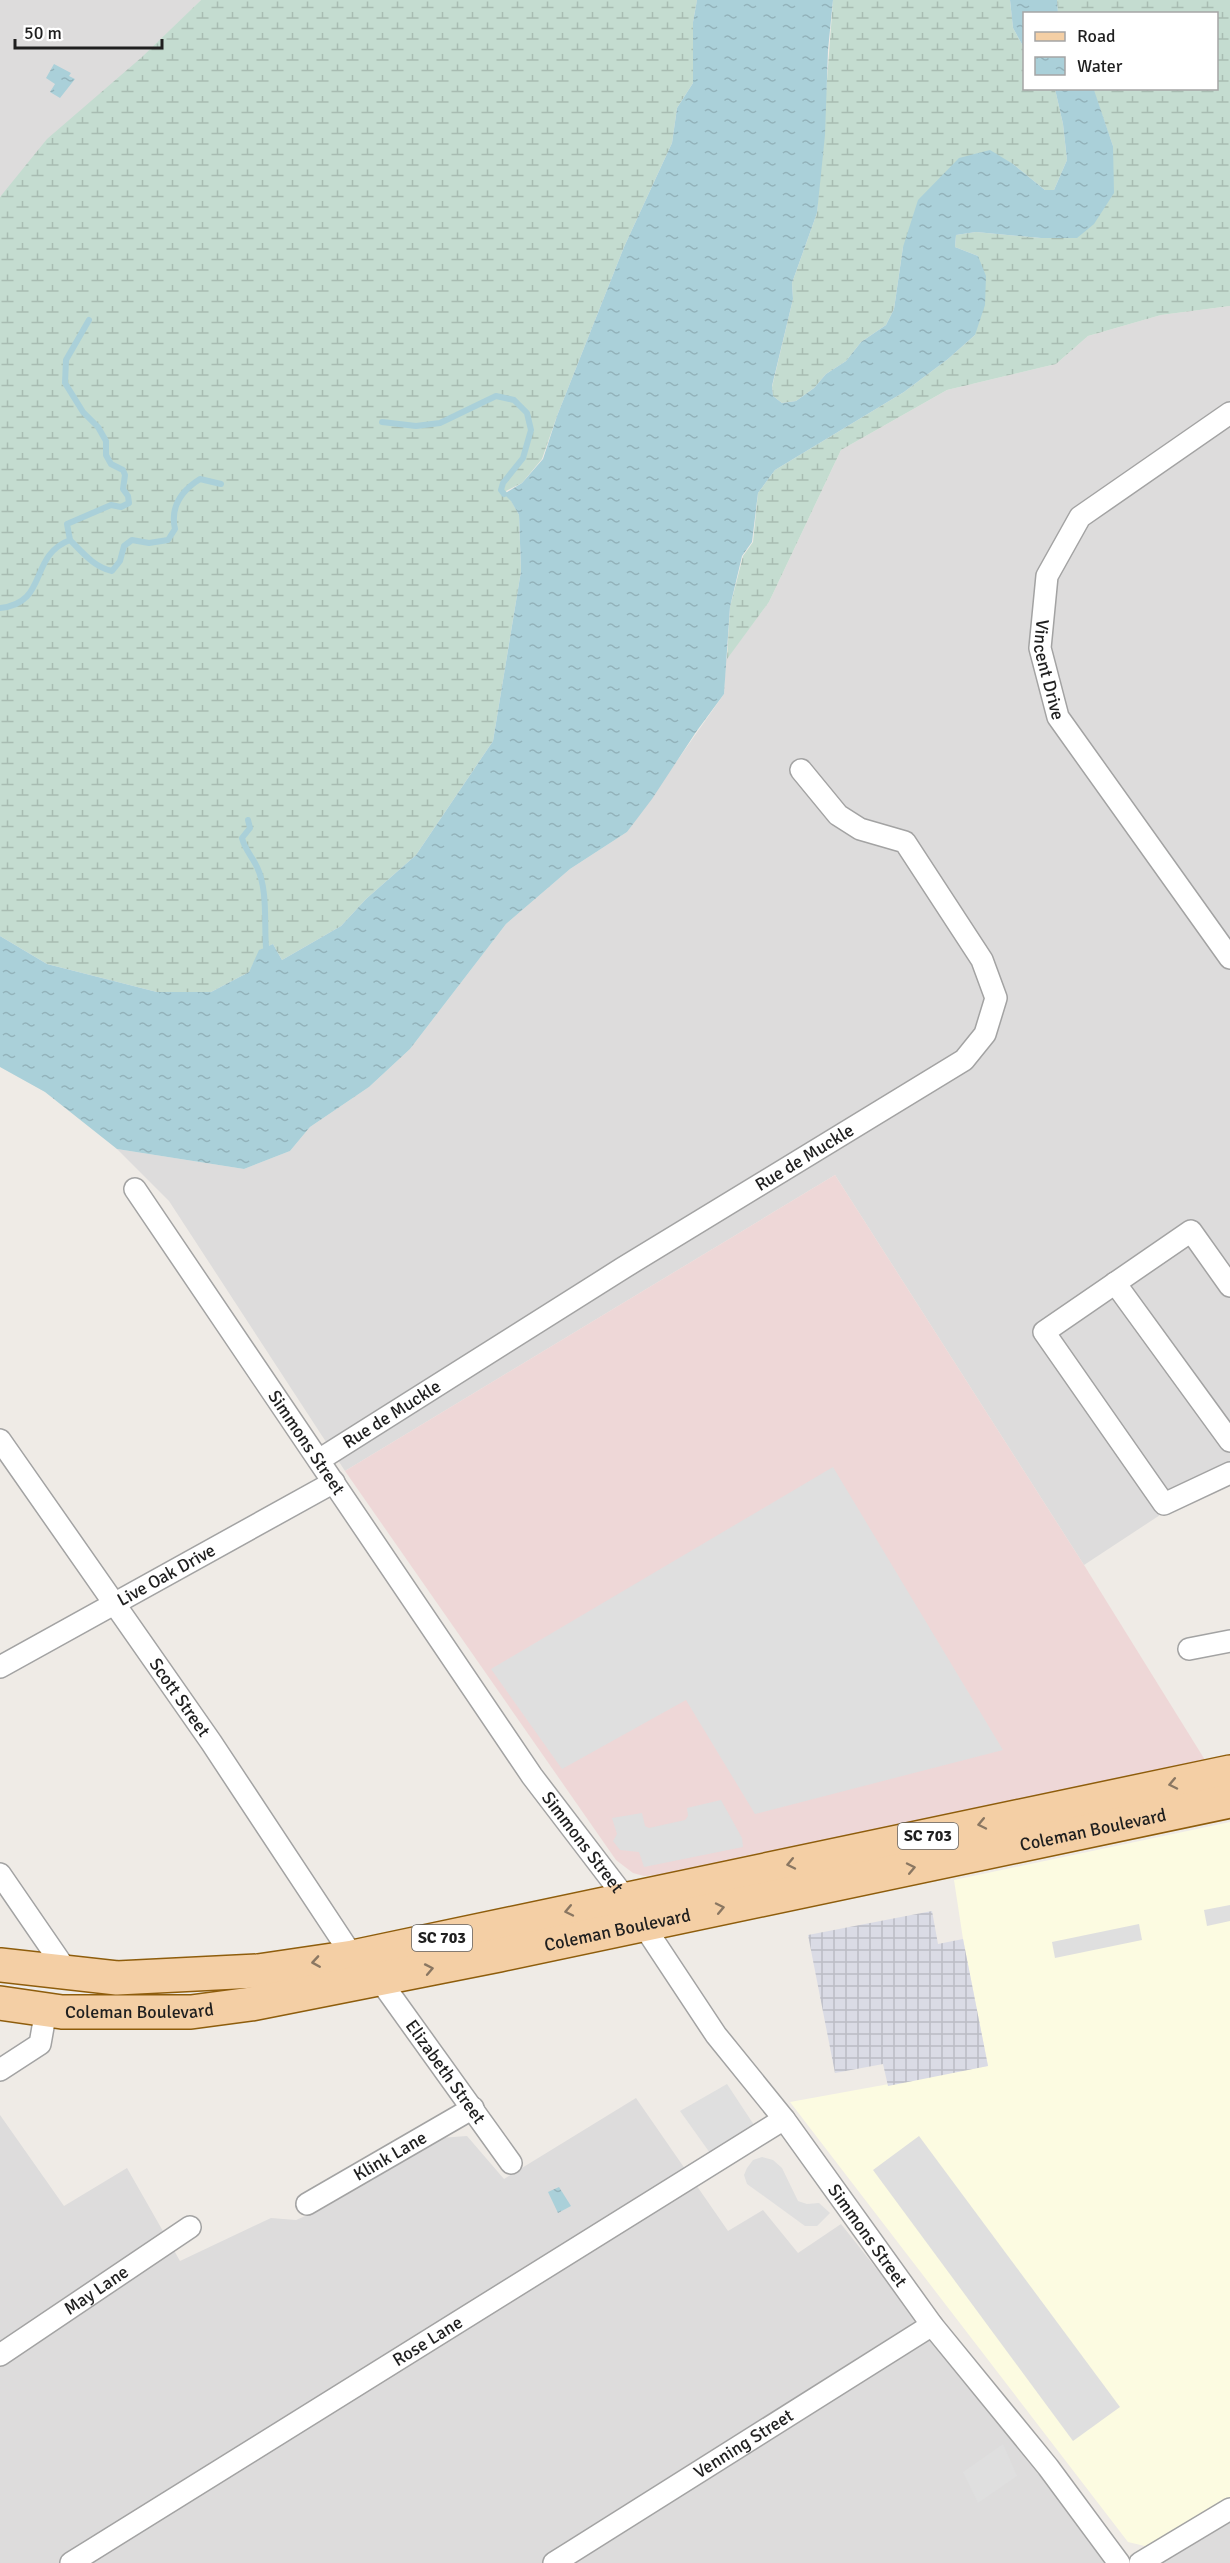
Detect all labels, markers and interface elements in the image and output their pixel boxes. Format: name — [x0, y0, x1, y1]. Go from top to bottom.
scale bar — [15, 12, 162, 50]
legend — [1023, 12, 1218, 90]
text: 50 m — [24, 22, 62, 44]
text: Road — [1077, 25, 1116, 47]
text: Water — [1077, 55, 1123, 77]
street label: Vincent Drive — [1028, 618, 1069, 722]
street label: Rue de Muckle — [751, 1119, 858, 1196]
street label: Rue de Muckle — [339, 1375, 445, 1453]
street label: Simmons Street — [263, 1386, 350, 1499]
street label: Live Oak Drive — [113, 1539, 219, 1611]
street label: Scott Street — [145, 1654, 215, 1741]
one-way arrow — [1168, 1777, 1178, 1790]
street label: Simmons Street — [537, 1787, 628, 1897]
street label: Coleman Boulevard — [1018, 1804, 1168, 1856]
one-way arrow — [977, 1817, 987, 1830]
road number: SC 703 — [898, 1823, 958, 1849]
one-way arrow — [786, 1857, 796, 1870]
one-way arrow — [906, 1862, 916, 1875]
one-way arrow — [715, 1902, 725, 1915]
street label: Coleman Boulevard — [542, 1904, 693, 1956]
one-way arrow — [564, 1904, 574, 1917]
road number: SC 703 — [412, 1925, 472, 1951]
one-way arrow — [311, 1956, 321, 1968]
one-way arrow — [424, 1963, 434, 1976]
street label: Coleman Boulevard — [65, 1998, 215, 2023]
street label: Elizabeth Street — [401, 2015, 490, 2128]
street label: Klink Lane — [350, 2126, 431, 2186]
street label: Simmons Street — [823, 2180, 912, 2291]
street label: May Lane — [60, 2261, 133, 2320]
street label: Rose Lane — [389, 2311, 466, 2371]
street label: Venning Street — [690, 2404, 797, 2483]

